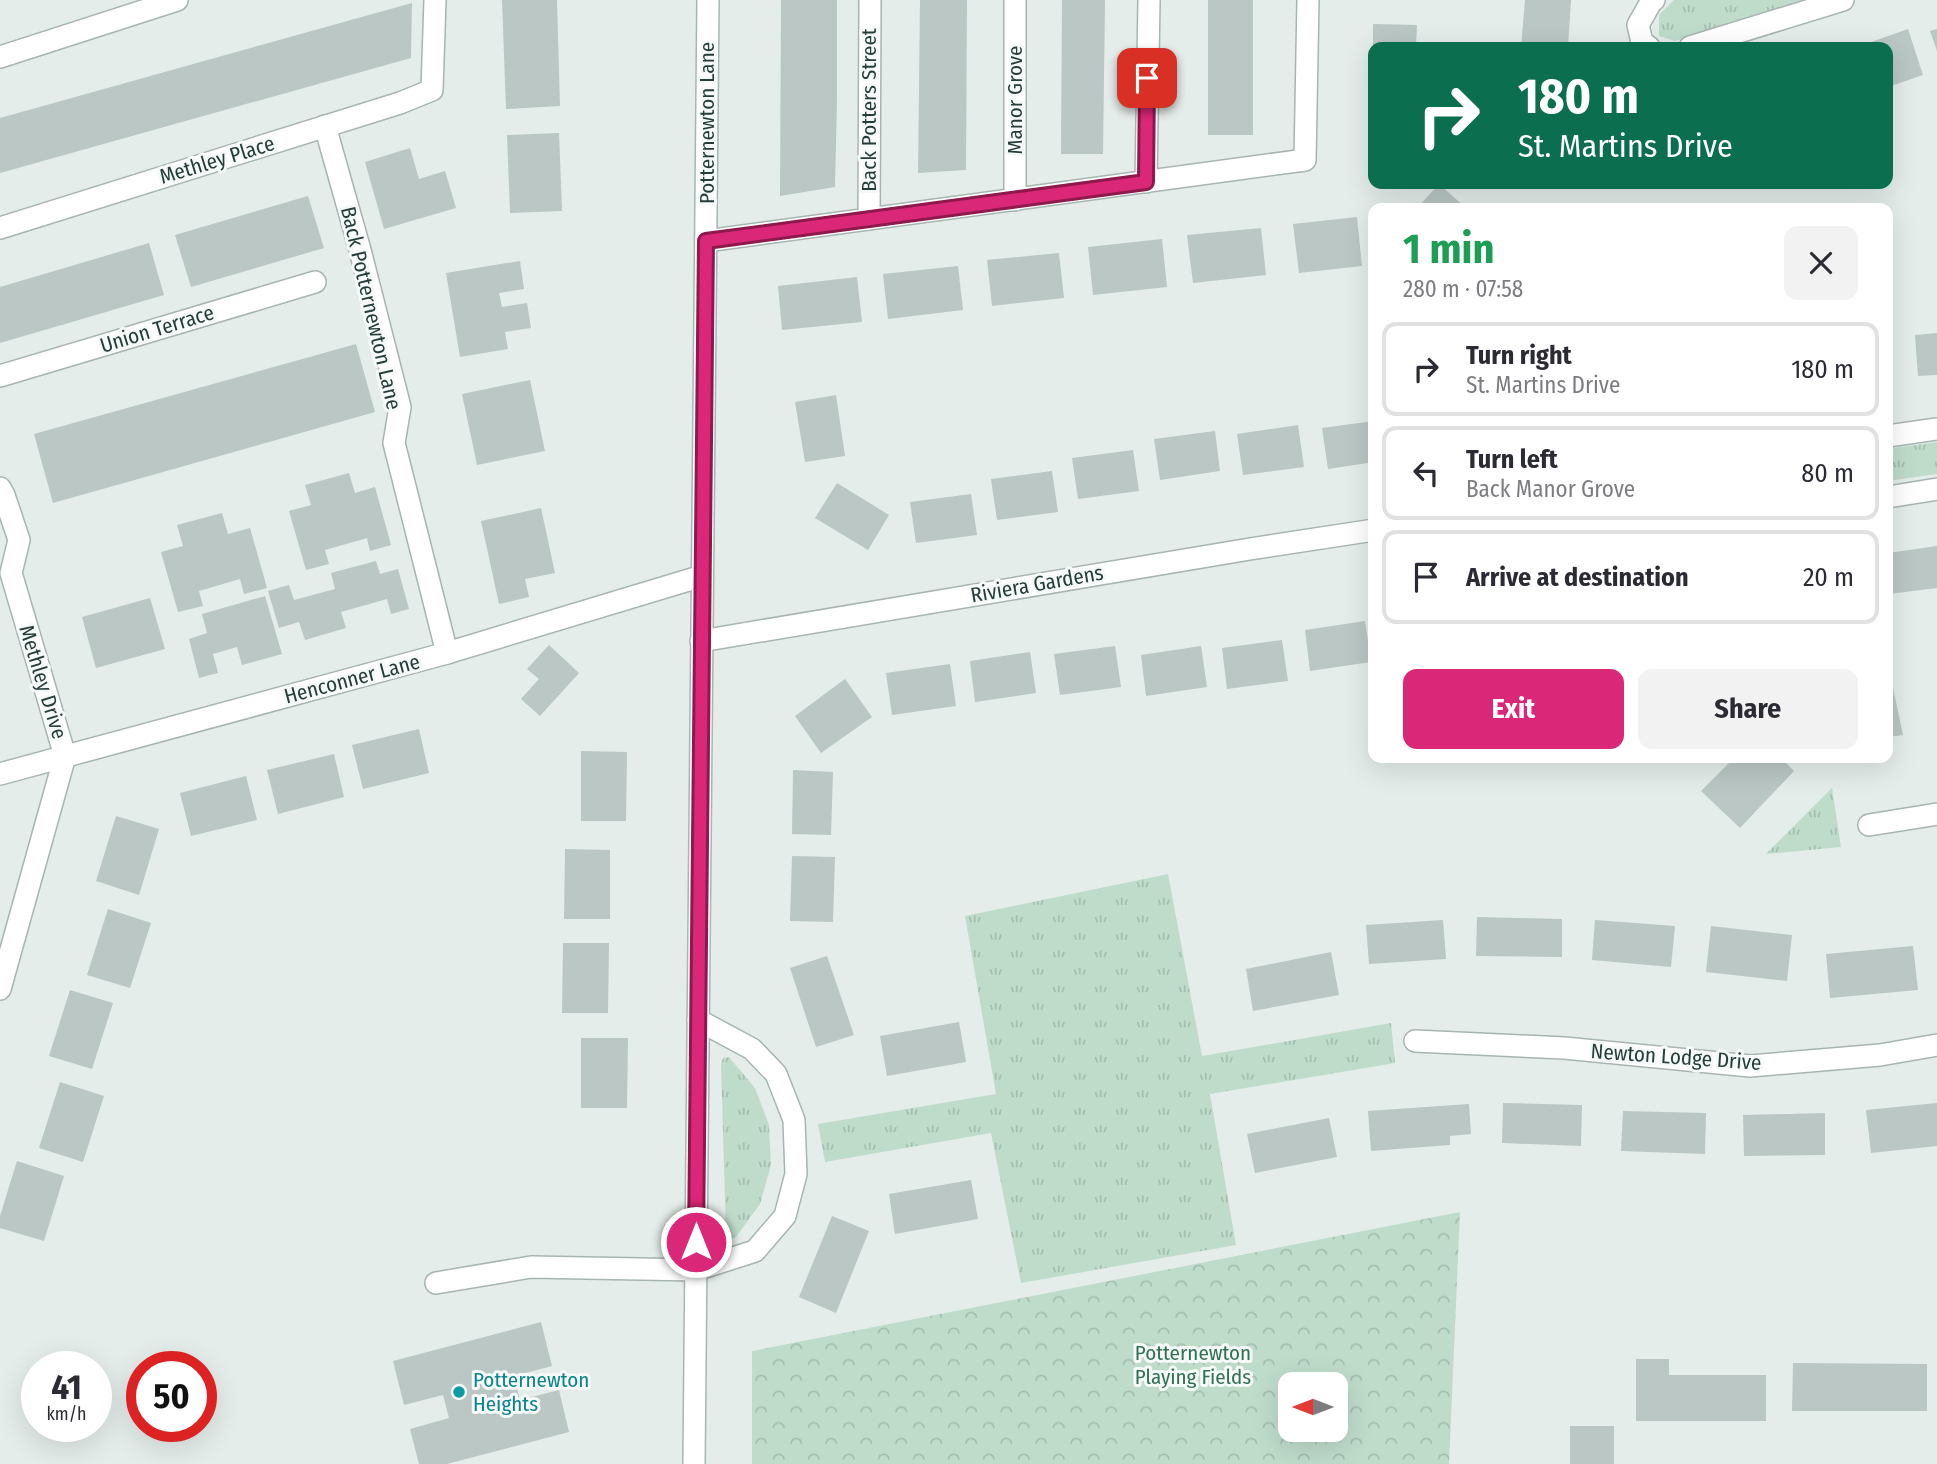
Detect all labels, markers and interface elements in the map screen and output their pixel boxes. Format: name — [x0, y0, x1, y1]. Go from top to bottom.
street label: Back Potters Street — [856, 28, 882, 192]
street label: Potternewton Lane — [694, 42, 720, 204]
street label: Manor Grove — [1002, 46, 1028, 154]
pin — [1117, 48, 1177, 108]
icon: arrive — [1128, 59, 1166, 97]
text: 180 m — [1518, 67, 1639, 126]
icon: right — [1403, 70, 1494, 161]
text: St. Martins Drive — [1518, 127, 1733, 165]
street label: Methley Place — [156, 130, 278, 190]
street label: Back Potternewton Lane — [335, 204, 407, 412]
text: 1 min — [1403, 224, 1494, 274]
button: close — [1784, 226, 1858, 300]
text: 280 m · 07:58 — [1403, 275, 1523, 303]
street label: Union Terrace — [97, 299, 217, 359]
text: Turn right — [1466, 340, 1572, 371]
icon: right — [1407, 350, 1445, 388]
text: 180 m — [1791, 354, 1854, 385]
text: St. Martins Drive — [1466, 371, 1620, 399]
text: Turn left — [1466, 444, 1558, 475]
icon: left — [1407, 454, 1445, 492]
text: 80 m — [1801, 458, 1854, 489]
text: Back Manor Grove — [1466, 475, 1635, 503]
icon: arrive — [1407, 558, 1445, 596]
street label: Riviera Gardens — [969, 560, 1105, 608]
text: Arrive at destination — [1466, 562, 1689, 593]
text: 20 m — [1803, 562, 1854, 593]
street label: Methley Drive — [13, 622, 73, 742]
street label: Henconner Lane — [281, 648, 423, 710]
button: Exit — [1403, 669, 1624, 749]
button: Share — [1638, 669, 1858, 749]
street label: Newton Lodge Drive — [1590, 1038, 1762, 1076]
position arrow — [659, 1205, 733, 1279]
park label: Potternewton Playing Fields — [1135, 1340, 1251, 1390]
speed limit sign: 50 — [126, 1351, 217, 1442]
text: 41 — [51, 1366, 82, 1408]
place label: Potternewton Heights — [473, 1367, 589, 1417]
north arrow — [1278, 1372, 1348, 1442]
map controls — [1278, 1372, 1348, 1442]
marker: Potternewton Heights — [451, 1384, 467, 1400]
text: km/h — [46, 1403, 87, 1425]

